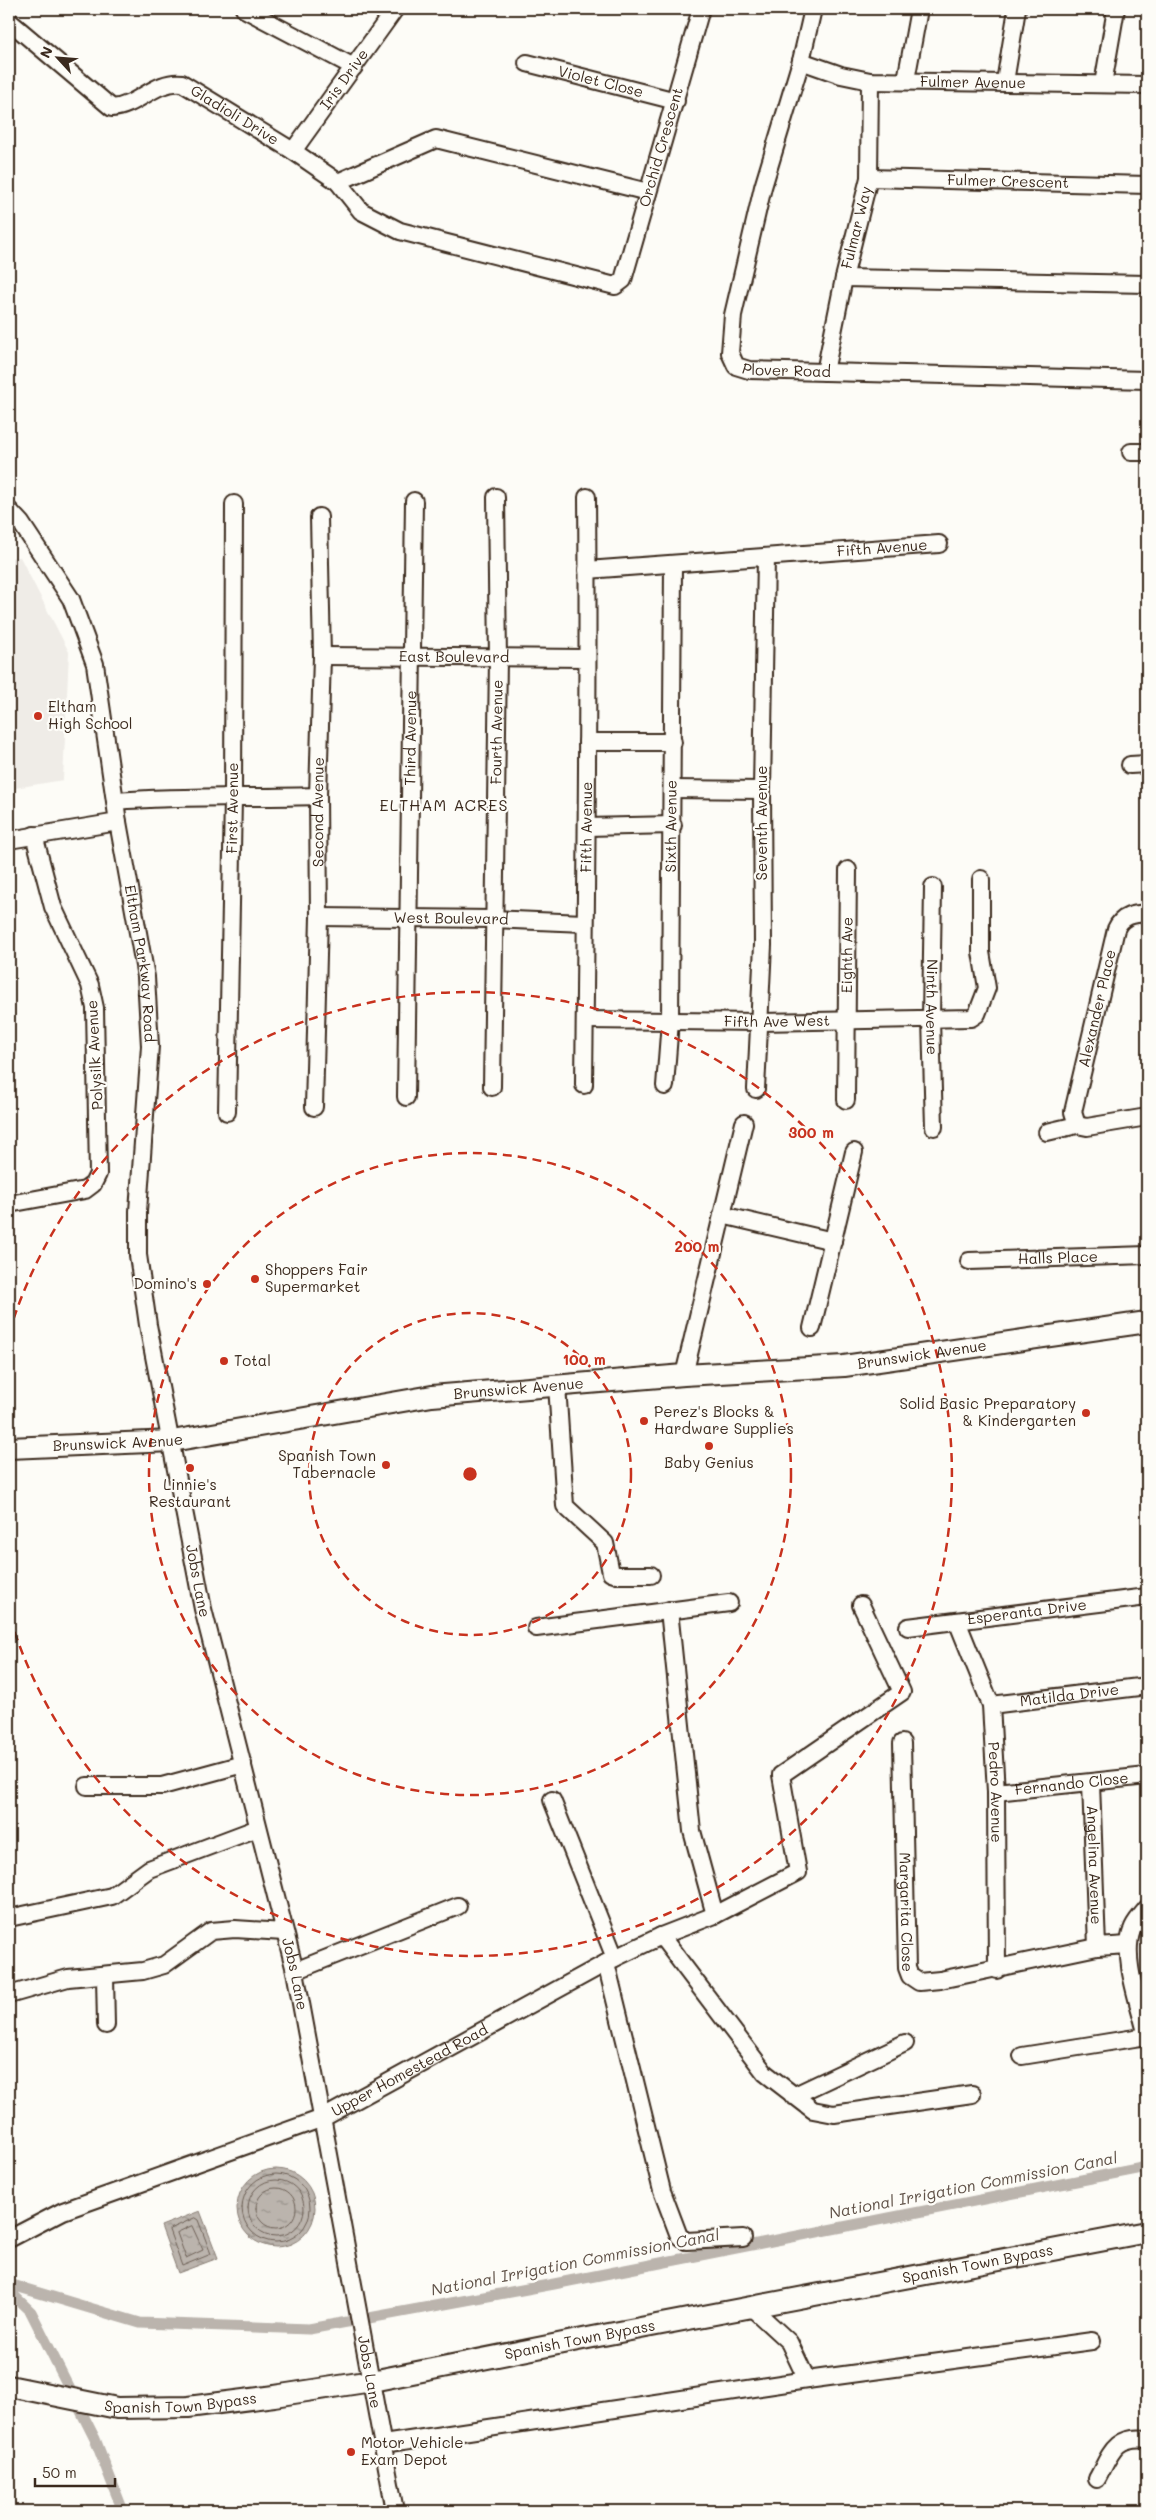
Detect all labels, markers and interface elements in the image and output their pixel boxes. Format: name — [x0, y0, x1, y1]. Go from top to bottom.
north arrow — [32, 32, 82, 82]
text: N — [35, 43, 57, 61]
street label: Iris Drive — [315, 44, 372, 113]
street label: Violet Close — [556, 60, 646, 101]
street label: Fulmer Avenue — [920, 71, 1026, 92]
street label: Gladioli Drive — [187, 80, 283, 149]
street label: Orchid Crescent — [634, 85, 687, 209]
street label: Fulmer Crescent — [947, 169, 1069, 192]
street label: Fulmar Way — [836, 184, 876, 271]
street label: Plover Road — [740, 357, 831, 381]
street label: Fifth Avenue — [836, 534, 928, 561]
street label: East Boulevard — [399, 646, 509, 666]
street label: Fourth Avenue — [485, 679, 507, 785]
street label: Third Avenue — [399, 690, 420, 786]
place label: Eltham High School — [48, 696, 133, 733]
marker: Eltham High School — [32, 710, 44, 722]
street label: Second Avenue — [307, 757, 328, 867]
street label: First Avenue — [221, 762, 242, 854]
street label: Seventh Avenue — [751, 765, 771, 881]
street label: Sixth Avenue — [660, 780, 681, 873]
street label: Fifth Avenue — [575, 782, 596, 872]
district label: ELTHAM ACRES — [380, 794, 508, 815]
street label: Eltham Parkway Road — [121, 883, 161, 1043]
street label: West Boulevard — [393, 907, 509, 929]
street label: Eighth Ave — [836, 917, 857, 993]
street label: Alexander Place — [1073, 947, 1120, 1069]
street label: Ninth Avenue — [922, 959, 943, 1055]
street label: Polysilk Avenue — [81, 1000, 107, 1110]
street label: Fifth Ave West — [724, 1010, 830, 1031]
text: 300 m — [788, 1122, 834, 1142]
text: 200 m — [675, 1236, 720, 1256]
street label: Halls Place — [1018, 1246, 1098, 1268]
place label: Shoppers Fair Supermarket — [265, 1259, 368, 1296]
place label: Domino's — [133, 1273, 197, 1293]
marker: Shoppers Fair Supermarket — [249, 1273, 261, 1285]
marker: Domino's — [201, 1278, 213, 1290]
street label: Brunswick Avenue — [856, 1334, 988, 1373]
text: 100 m — [562, 1349, 606, 1369]
place label: Total — [234, 1350, 271, 1370]
marker: Total — [218, 1355, 230, 1367]
street label: Brunswick Avenue — [453, 1372, 584, 1403]
place label: Solid Basic Preparatory & Kindergarten — [900, 1393, 1076, 1430]
place label: Perez's Blocks & Hardware Supplies — [654, 1401, 794, 1438]
marker: Solid Basic Preparatory & Kindergarten — [1080, 1407, 1092, 1419]
marker: Perez's Blocks & Hardware Supplies — [638, 1415, 650, 1427]
street label: Brunswick Avenue — [52, 1428, 184, 1455]
marker: Baby Genius — [703, 1440, 715, 1452]
place label: Spanish Town Tabernacle — [278, 1445, 376, 1482]
place label: Baby Genius — [664, 1452, 754, 1472]
marker: Spanish Town Tabernacle — [380, 1459, 392, 1471]
marker: Linnie's Restaurant — [184, 1462, 196, 1474]
centre of rings — [461, 1465, 479, 1483]
place label: Linnie's Restaurant — [149, 1474, 231, 1511]
street label: Jobs Lane — [182, 1543, 216, 1619]
street label: Esperanta Drive — [966, 1594, 1088, 1628]
street label: Matilda Drive — [1019, 1679, 1120, 1710]
street label: Pedro Avenue — [984, 1741, 1007, 1843]
street label: Fernando Close — [1014, 1767, 1129, 1799]
street label: Angelina Avenue — [1083, 1805, 1107, 1925]
street label: Margarita Close — [895, 1852, 918, 1972]
street label: Jobs Lane — [278, 1935, 313, 2012]
street label: Upper Homestead Road — [328, 2019, 491, 2120]
water label: National Irrigation Commission Canal — [827, 2146, 1119, 2223]
water label: National Irrigation Commission Canal — [429, 2223, 721, 2300]
street label: Spanish Town Bypass — [901, 2239, 1055, 2287]
street label: Spanish Town Bypass — [503, 2314, 657, 2363]
street label: Jobs Lane — [354, 2334, 387, 2410]
street label: Spanish Town Bypass — [103, 2387, 258, 2417]
place label: Motor Vehicle Exam Depot — [361, 2432, 464, 2469]
marker: Motor Vehicle Exam Depot — [345, 2446, 357, 2458]
scale bar — [35, 2455, 115, 2487]
text: 50 m — [42, 2462, 77, 2482]

